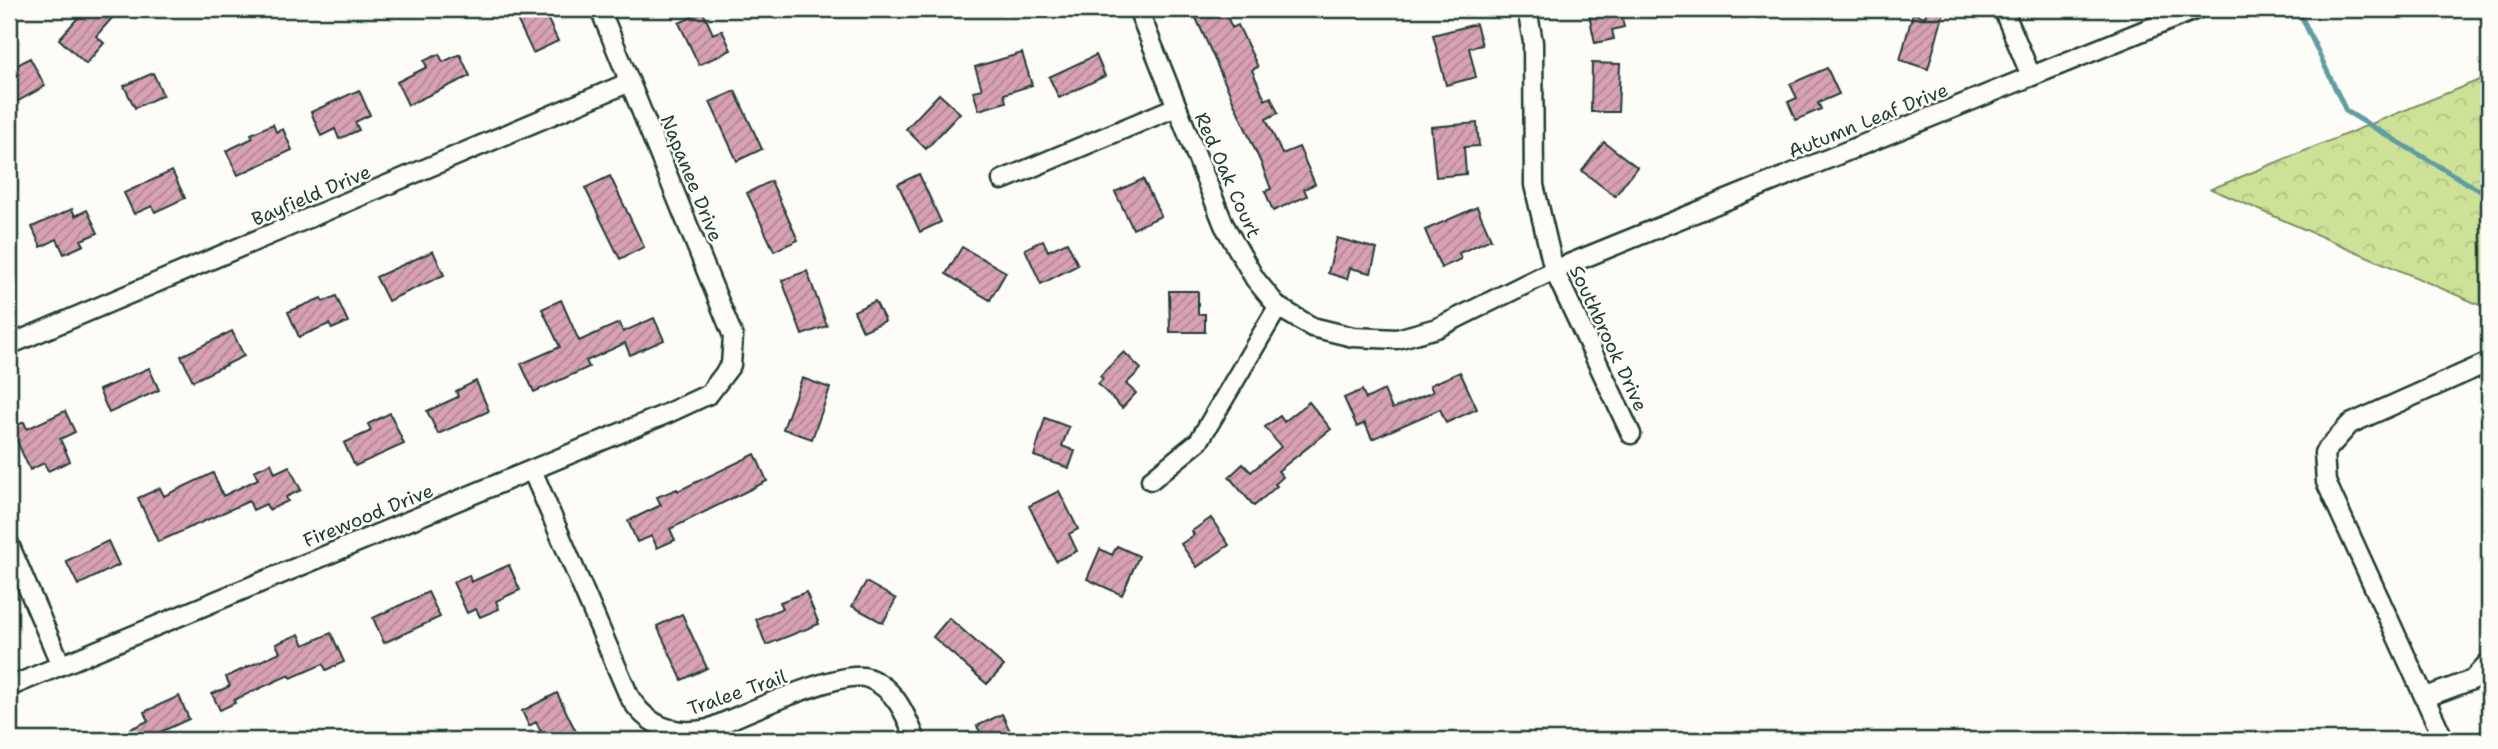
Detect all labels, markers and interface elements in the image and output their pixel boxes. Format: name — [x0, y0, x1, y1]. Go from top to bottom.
street label: Autumn Leaf Drive — [1785, 77, 1952, 164]
street label: Red Oak Court — [1189, 109, 1266, 242]
street label: Napanee Drive — [655, 111, 728, 245]
street label: Bayfield Drive — [248, 159, 375, 232]
street label: Southbrook Drive — [1564, 261, 1653, 415]
street label: Firewood Drive — [299, 478, 437, 553]
street label: Tralee Trail — [684, 664, 790, 721]

